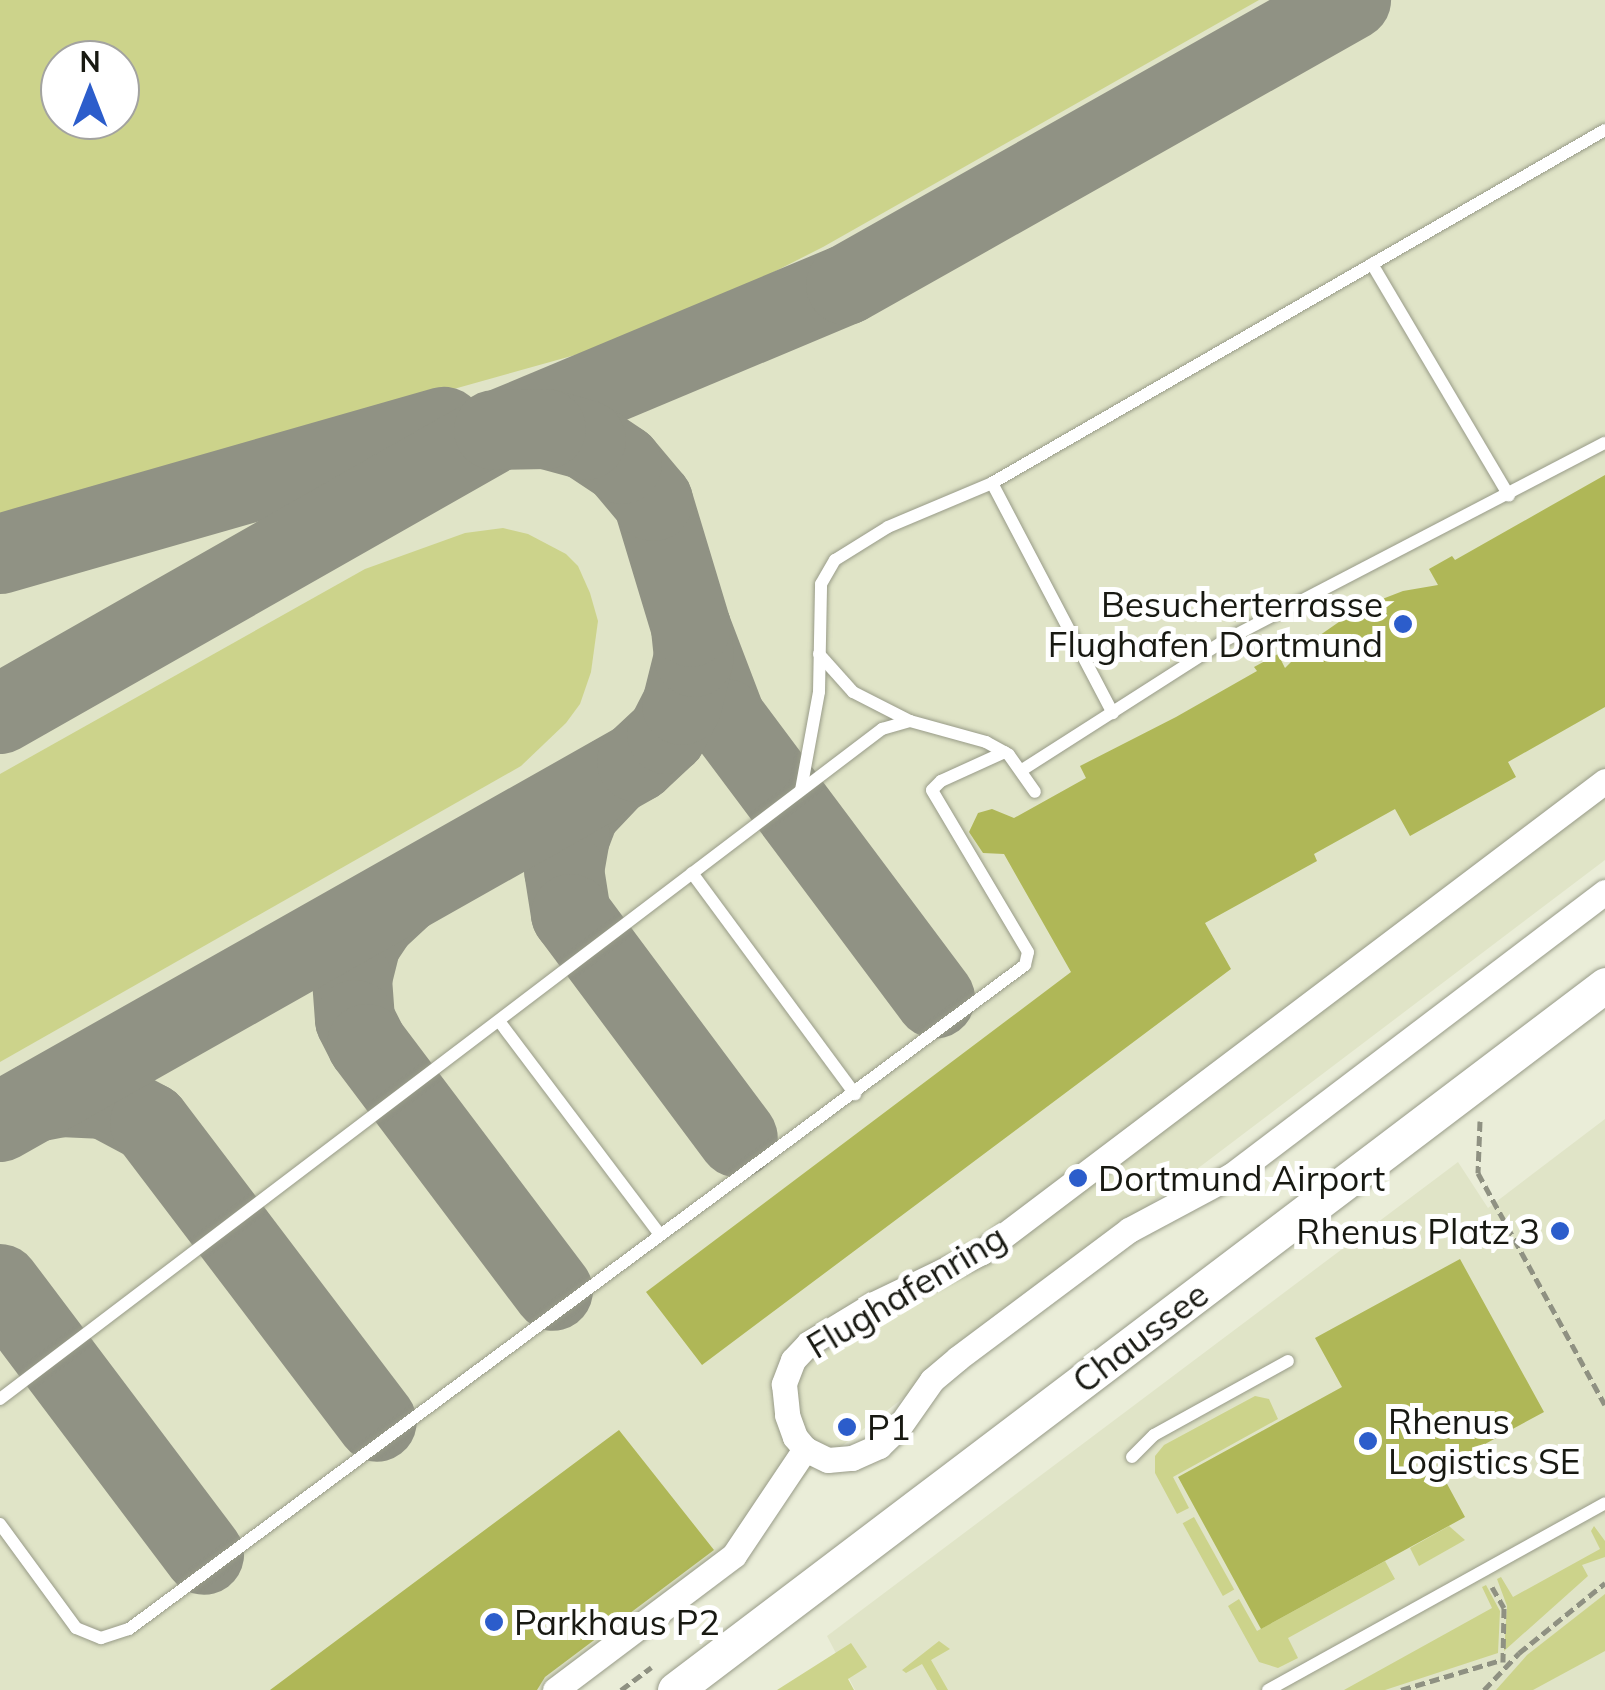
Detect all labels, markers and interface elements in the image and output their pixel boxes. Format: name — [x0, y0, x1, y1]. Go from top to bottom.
north arrow — [40, 40, 140, 140]
text: N — [79, 44, 101, 79]
place label: Besucherterrasse Flughafen Dortmund — [1048, 583, 1383, 665]
marker: Besucherterrasse Flughafen Dortmund — [1392, 613, 1414, 635]
place label: Dortmund Airport — [1098, 1157, 1385, 1199]
marker: Dortmund Airport — [1067, 1167, 1089, 1189]
place label: Rhenus Platz 3 — [1296, 1210, 1540, 1252]
street label: Flughafenring — [799, 1215, 1013, 1367]
marker: Rhenus Platz 3 — [1549, 1220, 1571, 1242]
street label: Chaussee — [1064, 1273, 1216, 1401]
place label: Rhenus Logistics SE — [1388, 1400, 1580, 1482]
place label: P1 — [867, 1406, 911, 1448]
marker: P1 — [836, 1416, 858, 1438]
marker: Rhenus Logistics SE — [1357, 1430, 1379, 1452]
place label: Parkhaus P2 — [514, 1601, 720, 1643]
marker: Parkhaus P2 — [483, 1611, 505, 1633]

